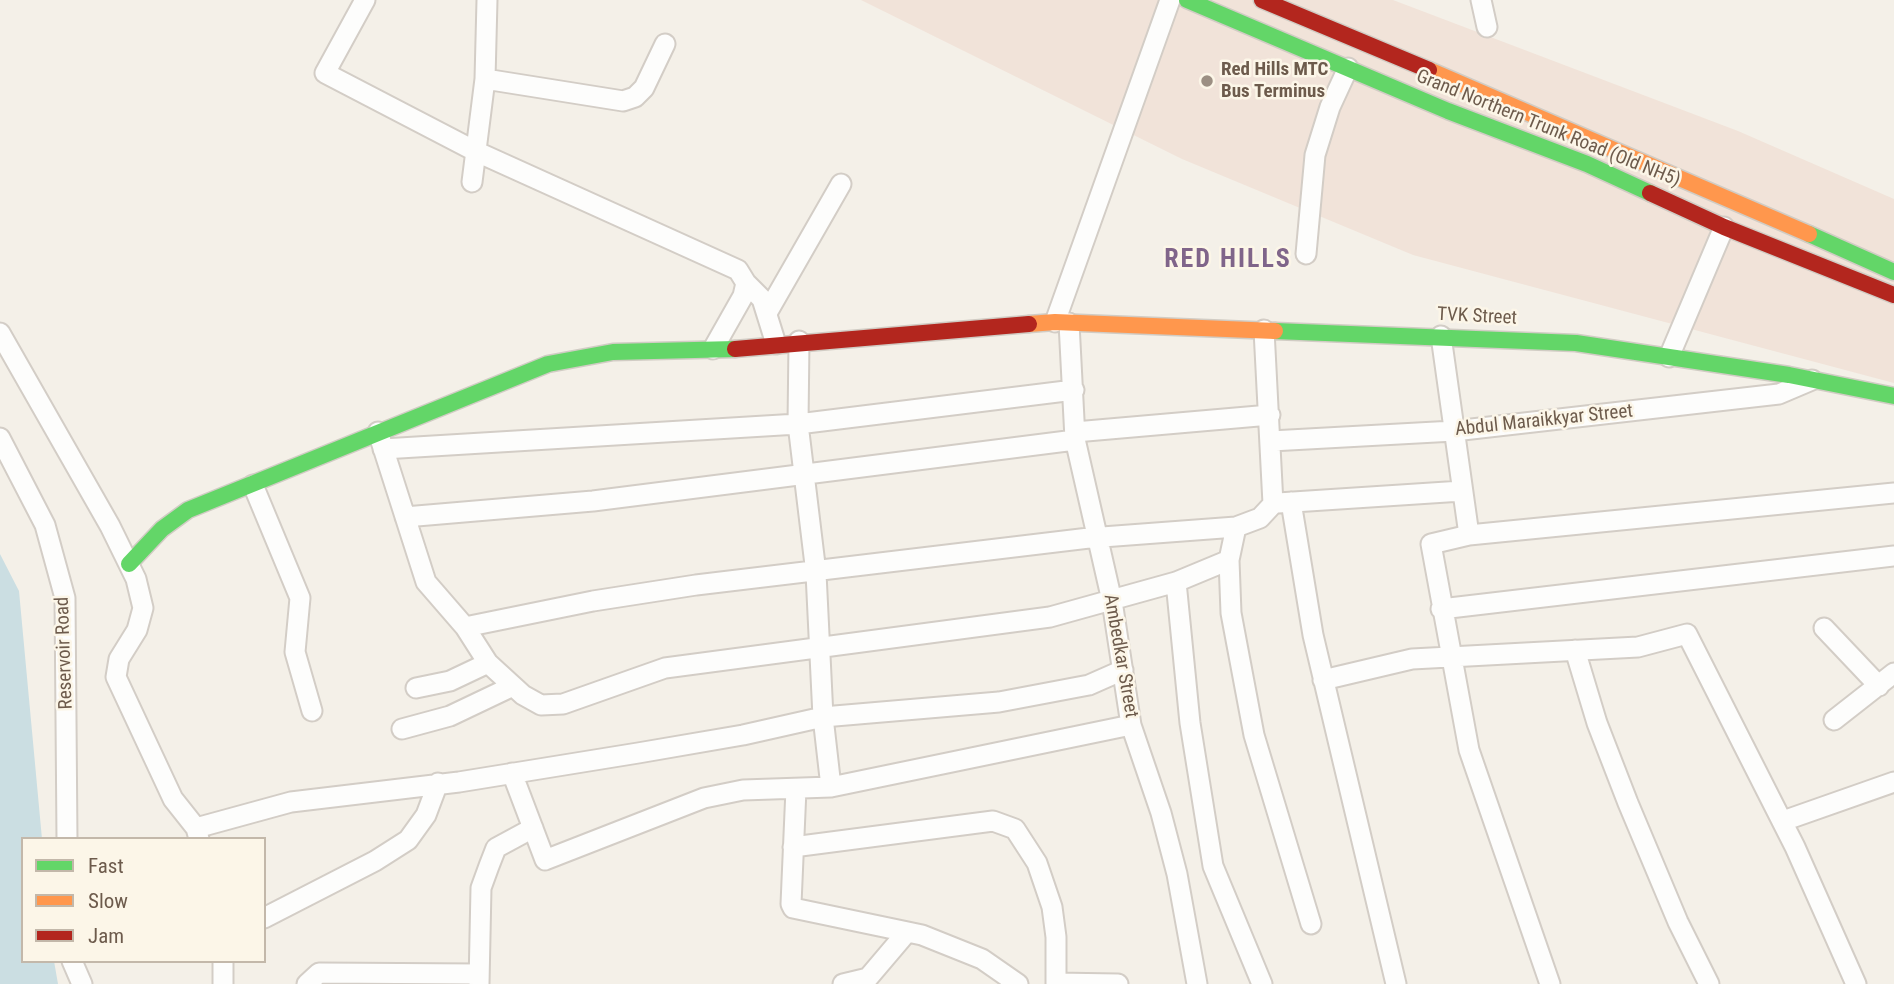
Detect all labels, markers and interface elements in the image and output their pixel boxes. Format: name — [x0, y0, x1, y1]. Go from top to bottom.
place label: Red Hills MTC Bus Terminus — [1221, 59, 1328, 103]
street label: Grand Northern Trunk Road (Old NH5) — [1413, 65, 1683, 193]
marker: Red Hills MTC Bus Terminus — [1199, 73, 1215, 89]
district label: RED HILLS — [1165, 244, 1291, 276]
street label: TVK Street — [1436, 304, 1518, 330]
street label: Abdul Maraikkyar Street — [1454, 400, 1634, 442]
street label: Ambedkar Street — [1098, 592, 1142, 720]
street label: Reservoir Road — [52, 596, 78, 710]
legend — [21, 837, 266, 963]
text: Fast — [88, 854, 124, 878]
text: Slow — [88, 889, 128, 913]
text: Jam — [88, 924, 124, 948]

